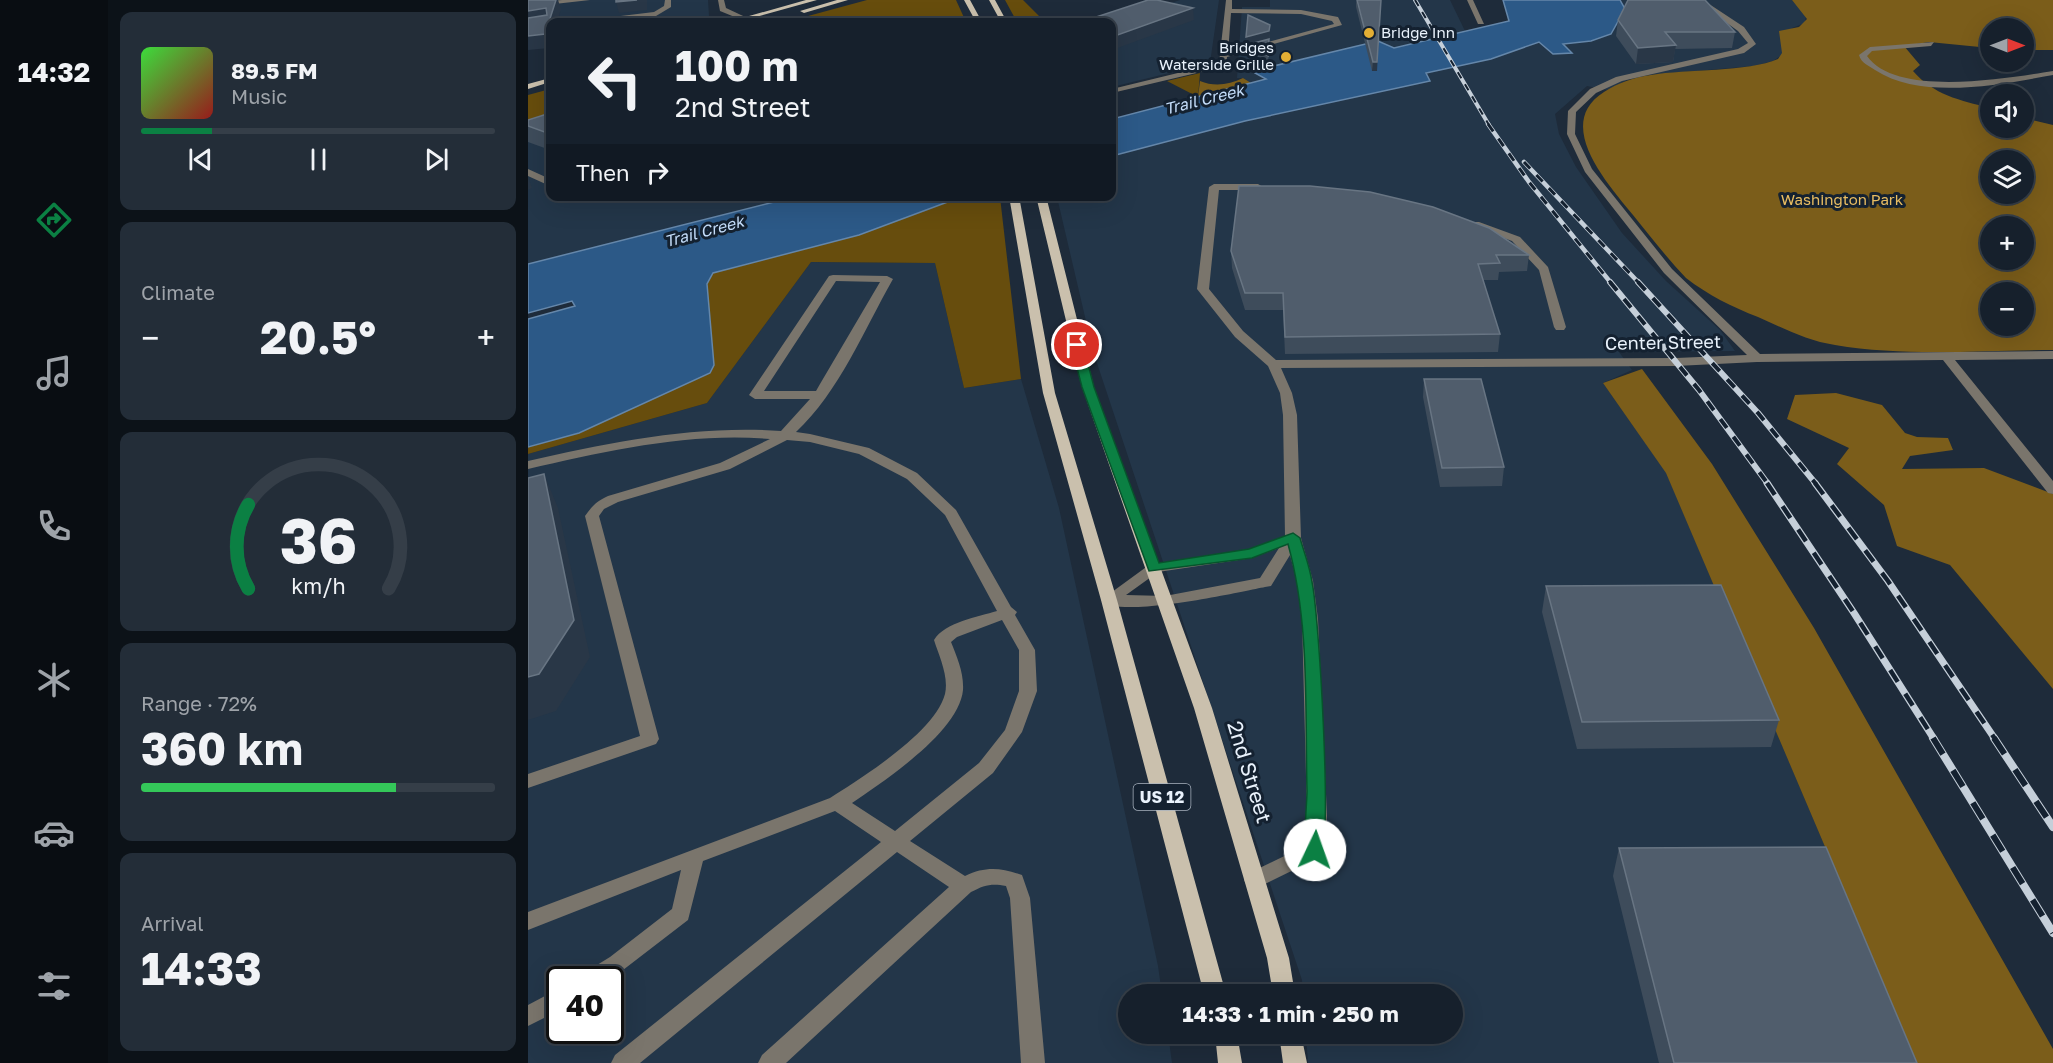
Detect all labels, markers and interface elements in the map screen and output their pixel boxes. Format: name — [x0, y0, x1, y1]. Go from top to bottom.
north arrow — [1980, 18, 2034, 72]
map controls — [1980, 18, 2034, 336]
place label: Bridge Inn — [1381, 23, 1455, 41]
marker: Bridge Inn — [1362, 26, 1376, 40]
place label: Bridges Waterside Grille — [1159, 38, 1274, 73]
text: 100 m — [675, 40, 798, 90]
icon: left — [576, 42, 654, 120]
marker: Bridges Waterside Grille — [1279, 50, 1293, 64]
text: 14:32 — [18, 56, 90, 88]
text: 89.5 FM — [231, 57, 318, 84]
water label: Trail Creek — [1162, 79, 1248, 119]
text: Music — [231, 84, 287, 108]
button: sound — [1980, 84, 2034, 138]
text: 2nd Street — [675, 91, 811, 123]
icon: previous — [184, 143, 217, 176]
icon: pause — [302, 143, 335, 176]
icon: next — [420, 143, 453, 176]
button: layers — [1980, 150, 2034, 204]
icon: right — [641, 156, 674, 189]
text: Then — [576, 159, 629, 186]
park label: Washington Park — [1781, 190, 1904, 208]
icon: directions — [33, 199, 75, 241]
water label: Trail Creek — [662, 210, 748, 251]
button: + — [1980, 216, 2034, 270]
text: Climate — [141, 280, 215, 304]
button: − — [1980, 282, 2034, 336]
text: 20.5° — [260, 310, 376, 364]
text: − — [141, 318, 159, 357]
text: + — [477, 318, 495, 357]
pin — [1051, 319, 1102, 370]
icon: arrive — [1060, 328, 1093, 361]
street label: Center Street — [1605, 330, 1721, 354]
icon: music — [33, 352, 75, 394]
text: 36 — [279, 502, 357, 577]
icon: phone — [33, 505, 75, 547]
text: km/h — [291, 573, 345, 599]
icon: climate — [33, 659, 75, 701]
text: Range · 72% — [141, 691, 257, 715]
street label: 2nd Street — [1222, 717, 1278, 826]
text: 360 km — [141, 721, 303, 775]
road number: US 12 — [1134, 784, 1190, 810]
icon: car — [33, 812, 75, 854]
position arrow — [1283, 818, 1347, 882]
text: Arrival — [141, 911, 204, 935]
text: 14:33 — [141, 941, 262, 995]
icon: filters — [33, 965, 75, 1007]
speed limit sign: 40 — [546, 966, 624, 1044]
text: 14:33 · 1 min · 250 m — [1182, 1000, 1399, 1027]

